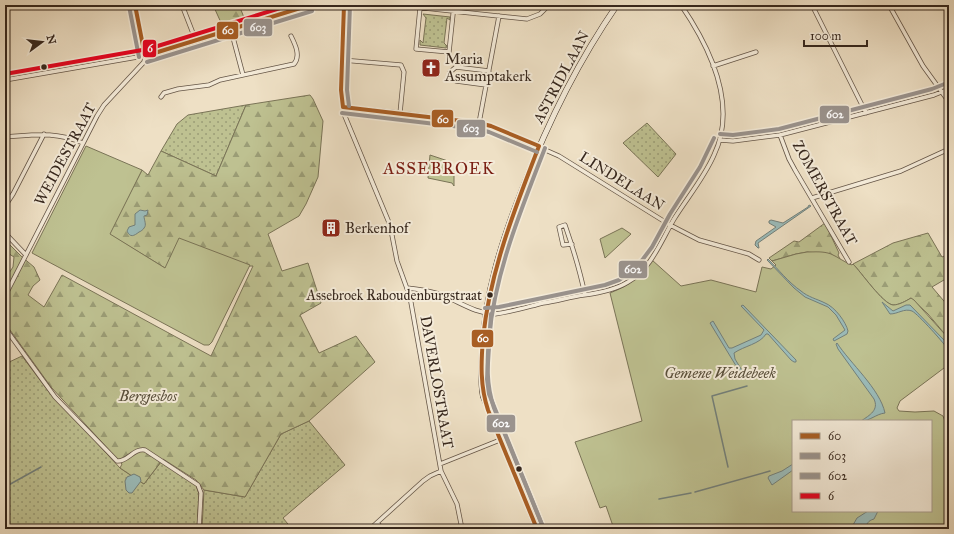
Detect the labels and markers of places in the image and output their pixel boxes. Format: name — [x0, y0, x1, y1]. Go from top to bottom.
place label: Maria Assumptakerk — [444, 50, 531, 85]
church icon: Maria Assumptakerk — [420, 57, 442, 79]
unlabelled marker — [39, 62, 49, 72]
building icon: Berkenhof — [320, 217, 342, 239]
place label: Berkenhof — [345, 219, 412, 237]
place label: Assebroek Raboudenburgstraat — [306, 287, 482, 304]
marker: Assebroek Raboudenburgstraat — [485, 290, 495, 300]
unlabelled marker — [514, 464, 524, 474]

